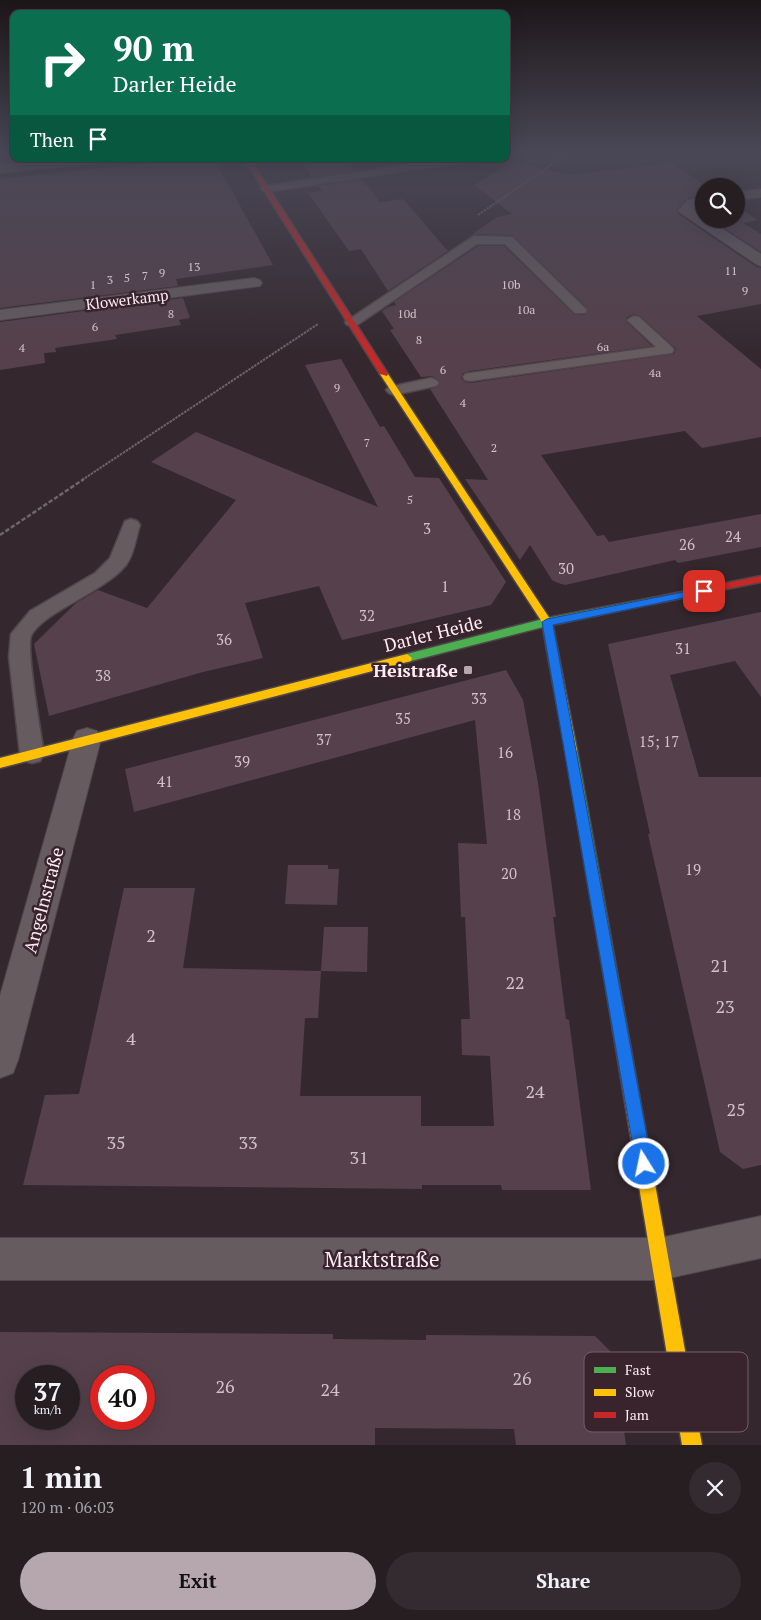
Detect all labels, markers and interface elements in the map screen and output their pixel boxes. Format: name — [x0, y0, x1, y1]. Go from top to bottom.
text: 90 m — [113, 25, 194, 71]
icon: right — [30, 30, 95, 95]
text: Darler Heide — [113, 69, 237, 98]
icon: arrive — [84, 125, 112, 153]
text: Then — [30, 127, 74, 152]
map controls — [695, 178, 745, 228]
button: search — [695, 178, 745, 228]
house number: 13 — [188, 259, 200, 274]
house number: 11 — [725, 263, 737, 278]
house number: 9 — [159, 265, 165, 280]
house number: 7 — [142, 268, 148, 283]
house number: 5 — [124, 270, 130, 285]
house number: 3 — [107, 272, 113, 287]
house number: 1 — [90, 277, 96, 292]
house number: 10b — [501, 277, 521, 292]
house number: 9 — [742, 283, 748, 298]
street label: Klowerkamp — [85, 284, 169, 314]
house number: 10a — [517, 302, 535, 317]
house number: 8 — [168, 306, 174, 321]
house number: 10d — [397, 306, 417, 321]
house number: 6 — [92, 319, 99, 334]
house number: 8 — [416, 332, 422, 347]
house number: 6a — [597, 339, 609, 354]
house number: 4 — [19, 340, 26, 355]
house number: 6 — [440, 362, 447, 377]
house number: 4a — [649, 365, 661, 380]
house number: 9 — [334, 380, 340, 395]
house number: 4 — [460, 395, 467, 410]
house number: 7 — [364, 435, 370, 450]
house number: 2 — [491, 440, 497, 455]
house number: 5 — [407, 492, 413, 507]
house number: 3 — [423, 518, 431, 538]
house number: 24 — [725, 526, 741, 546]
house number: 26 — [679, 534, 695, 554]
house number: 30 — [558, 558, 574, 578]
pin — [683, 570, 725, 612]
house number: 1 — [441, 576, 449, 596]
icon: arrive — [690, 577, 718, 605]
house number: 32 — [359, 605, 375, 625]
street label: Darler Heide — [381, 609, 485, 657]
house number: 36 — [216, 629, 232, 649]
house number: 31 — [675, 638, 691, 658]
place label: Heistraße — [373, 658, 458, 682]
marker: Heistraße — [462, 664, 474, 676]
house number: 38 — [95, 665, 111, 685]
house number: 33 — [471, 688, 487, 708]
house number: 35 — [395, 708, 411, 728]
house number: 37 — [316, 729, 332, 749]
house number: 15; 17 — [639, 731, 679, 751]
house number: 16 — [497, 742, 513, 762]
house number: 39 — [234, 751, 250, 771]
house number: 41 — [157, 771, 173, 791]
house number: 18 — [505, 804, 521, 824]
street label: Angelnstraße — [17, 844, 69, 956]
house number: 19 — [685, 859, 701, 879]
house number: 20 — [501, 863, 517, 883]
house number: 2 — [146, 923, 156, 947]
house number: 21 — [710, 953, 730, 977]
house number: 22 — [505, 970, 525, 994]
house number: 23 — [715, 994, 735, 1018]
house number: 4 — [126, 1026, 136, 1050]
house number: 24 — [525, 1079, 545, 1103]
house number: 25 — [726, 1097, 746, 1121]
house number: 35 — [106, 1130, 126, 1154]
house number: 33 — [238, 1130, 258, 1154]
position arrow — [617, 1137, 669, 1189]
house number: 31 — [349, 1145, 369, 1169]
street label: Marktstraße — [324, 1245, 440, 1273]
legend — [584, 1352, 748, 1432]
text: Fast — [625, 1360, 652, 1379]
speed limit sign: 40 — [90, 1365, 155, 1430]
house number: 26 — [512, 1366, 532, 1390]
house number: 26 — [215, 1374, 235, 1398]
text: 37 — [33, 1375, 62, 1408]
house number: 24 — [320, 1377, 340, 1401]
text: Slow — [625, 1382, 655, 1401]
text: km/h — [34, 1402, 61, 1417]
text: Jam — [625, 1405, 649, 1424]
text: 1 min — [20, 1457, 102, 1497]
button: close — [689, 1462, 741, 1514]
text: 120 m · 06:03 — [20, 1496, 114, 1518]
button: Exit — [20, 1552, 376, 1610]
button: Share — [386, 1552, 741, 1610]

